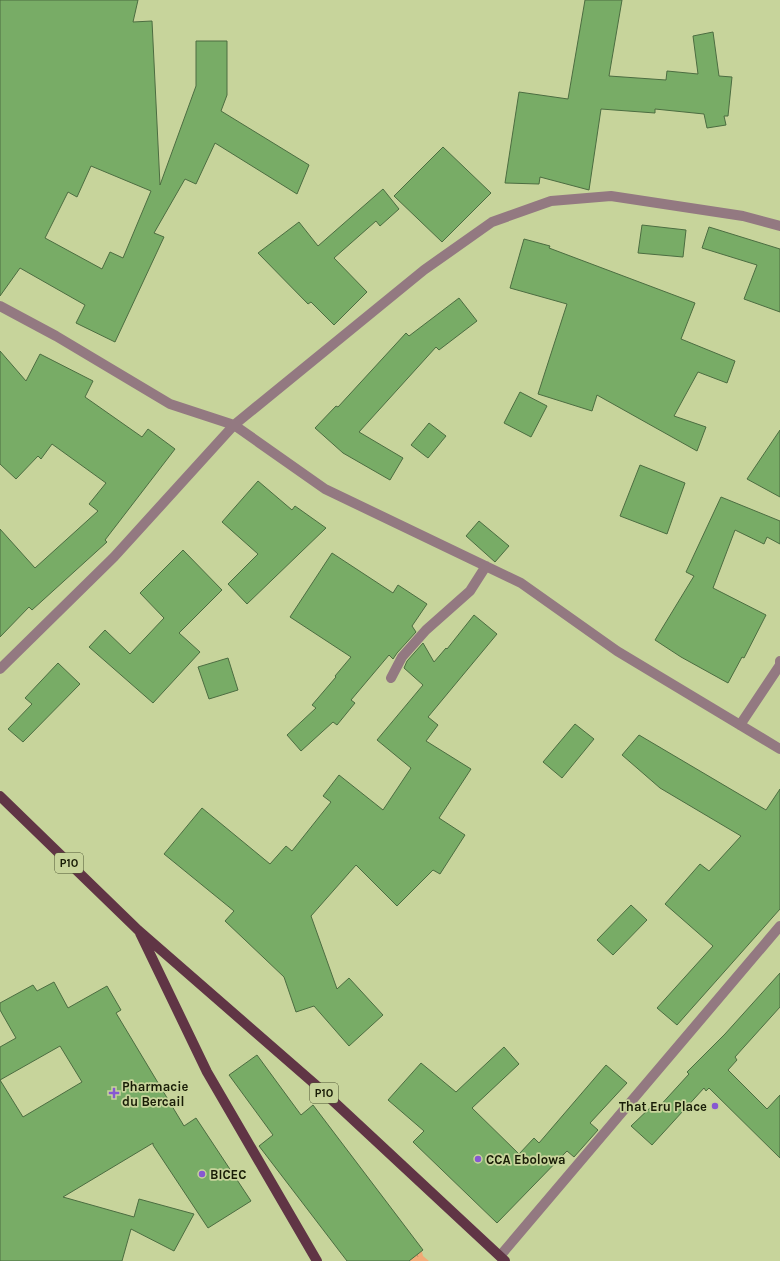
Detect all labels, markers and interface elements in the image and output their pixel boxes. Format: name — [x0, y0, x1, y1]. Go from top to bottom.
road number: P10 — [55, 853, 83, 873]
place label: Pharmacie du Bercail — [122, 1079, 188, 1109]
road number: P10 — [310, 1083, 338, 1103]
marker: Pharmacie du Bercail — [109, 1088, 119, 1098]
place label: That Eru Place — [619, 1099, 707, 1114]
marker: That Eru Place — [710, 1101, 720, 1111]
place label: CCA Ebolowa — [486, 1152, 566, 1167]
marker: CCA Ebolowa — [473, 1154, 483, 1164]
place label: BICEC — [210, 1167, 246, 1182]
marker: BICEC — [197, 1169, 207, 1179]

